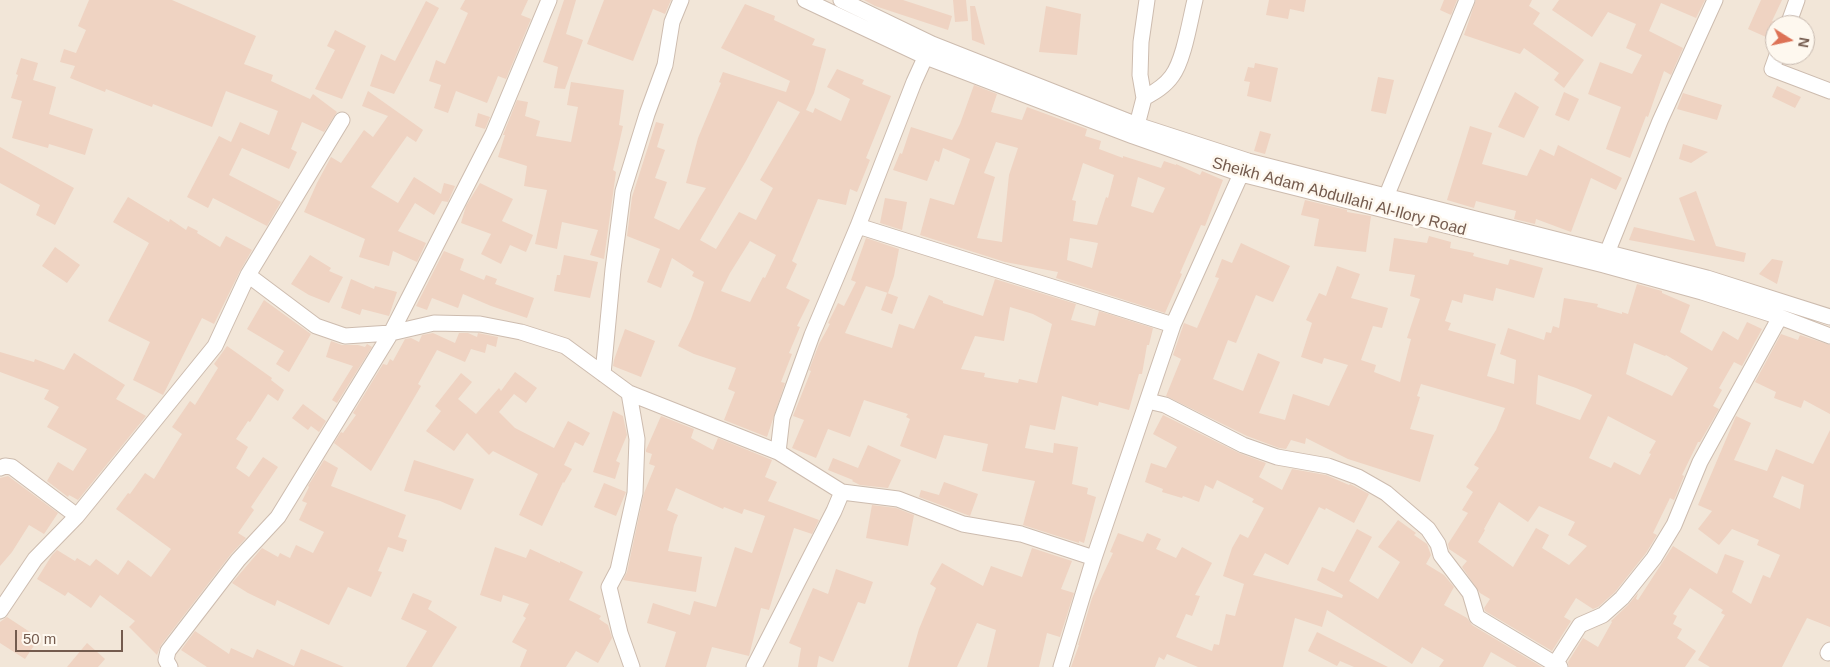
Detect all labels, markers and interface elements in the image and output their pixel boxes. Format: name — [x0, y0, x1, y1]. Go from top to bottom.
north arrow — [1765, 15, 1815, 65]
text: N — [1795, 36, 1813, 49]
street label: Sheikh Adam Abdullahi Al-Ilory Road — [1210, 154, 1468, 240]
scale bar — [18, 620, 125, 652]
text: 50 m — [23, 630, 56, 647]

